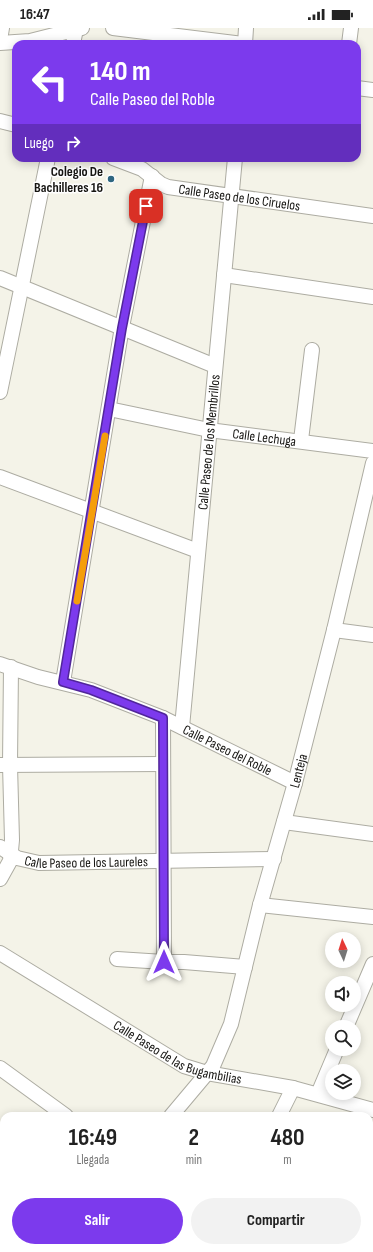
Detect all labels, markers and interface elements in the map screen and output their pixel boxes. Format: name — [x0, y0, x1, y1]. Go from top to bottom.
text: 16:47 — [20, 5, 50, 24]
text: 140 m — [90, 55, 151, 88]
icon: left — [24, 56, 76, 108]
text: Calle Paseo del Roble — [90, 89, 215, 110]
icon: right — [62, 132, 84, 154]
text: Luego — [24, 134, 54, 153]
place label: Colegio De Bachilleres 16 — [34, 163, 103, 196]
marker: Colegio De Bachilleres 16 — [106, 174, 116, 184]
street label: Calle Paseo de los Ciruelos — [177, 181, 301, 215]
pin — [129, 189, 163, 223]
icon: arrive — [135, 195, 157, 217]
street label: Calle Paseo de los Membrillos — [194, 374, 224, 511]
street label: Calle Lechuga — [231, 425, 297, 450]
street label: Calle Paseo del Roble — [180, 721, 275, 779]
street label: Lenteja — [286, 752, 311, 790]
street label: Calle Paseo de los Laureles — [23, 852, 148, 872]
north arrow — [325, 932, 361, 968]
map controls — [325, 932, 361, 1100]
position arrow — [143, 941, 185, 983]
button: sound — [325, 976, 361, 1012]
street label: Calle Paseo de las Bugambilias — [110, 1017, 243, 1088]
button: search — [325, 1020, 361, 1056]
button: layers — [325, 1064, 361, 1100]
text: 16:49 — [69, 1123, 117, 1152]
text: 2 — [189, 1123, 199, 1152]
text: 480 — [271, 1123, 304, 1152]
text: Llegada — [76, 1152, 109, 1168]
text: min — [186, 1152, 202, 1168]
text: m — [283, 1152, 292, 1168]
button: Salir — [12, 1198, 183, 1244]
button: Compartir — [191, 1198, 361, 1244]

